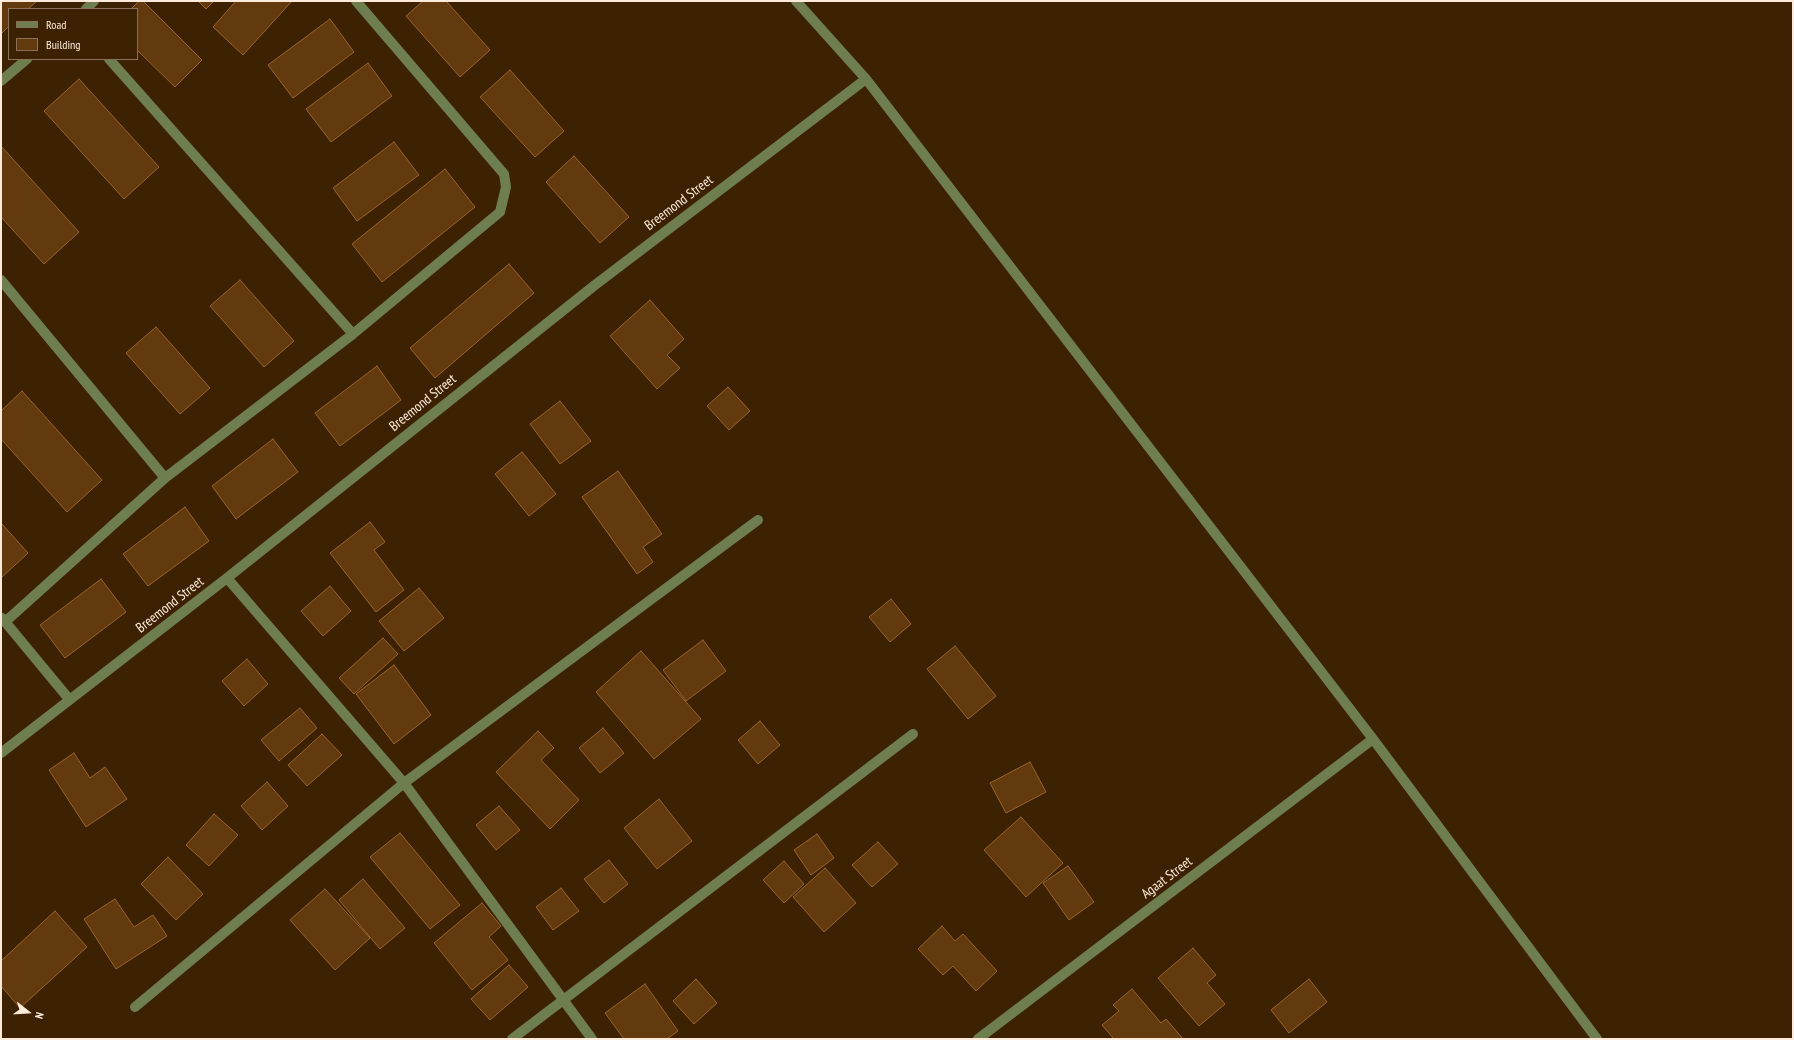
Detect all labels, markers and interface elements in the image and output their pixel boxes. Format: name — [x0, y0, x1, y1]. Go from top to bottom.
legend — [8, 8, 138, 60]
text: Road — [46, 17, 66, 32]
text: Building — [46, 37, 81, 52]
street label: Breemond Street — [642, 172, 716, 234]
street label: Breemond Street — [386, 371, 460, 435]
street label: Breemond Street — [133, 573, 207, 637]
street label: Agaat Street — [1138, 853, 1196, 903]
north arrow — [8, 992, 48, 1032]
text: N — [32, 1011, 47, 1020]

